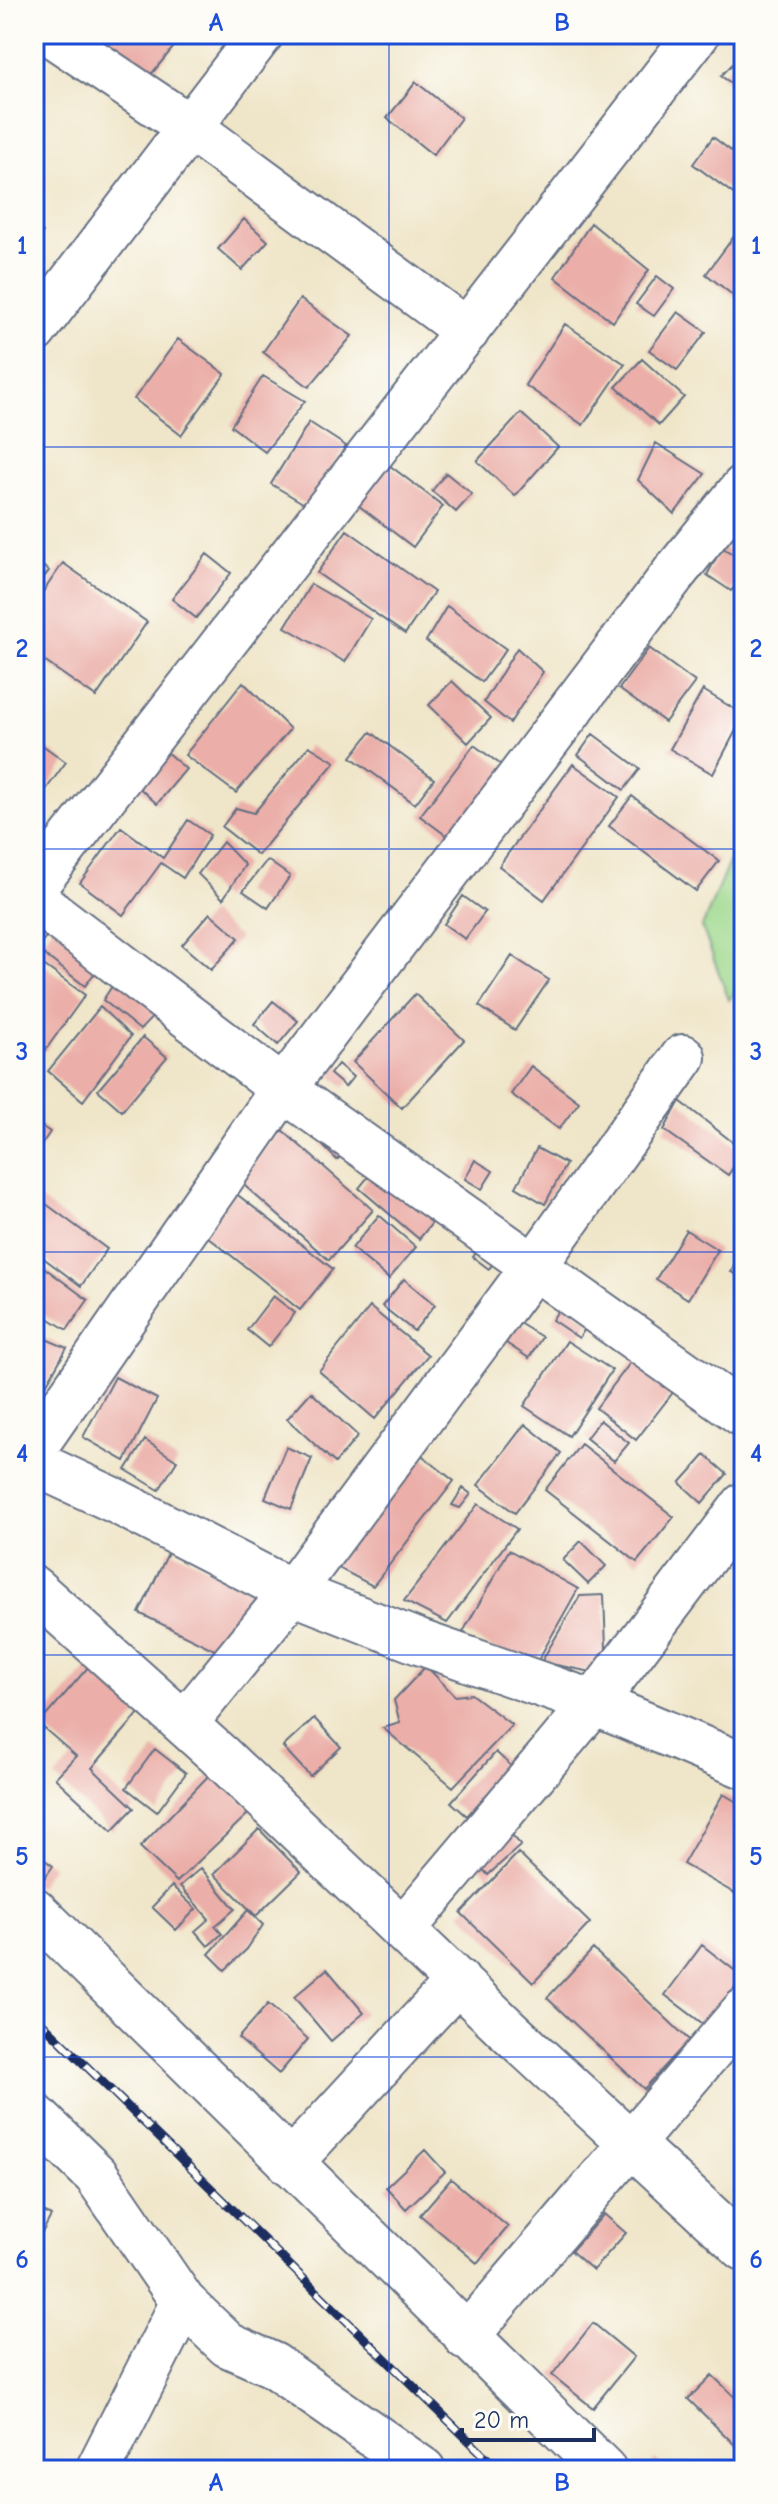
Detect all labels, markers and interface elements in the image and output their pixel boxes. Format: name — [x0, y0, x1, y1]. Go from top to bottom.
text: A — [209, 8, 224, 38]
text: B — [554, 8, 570, 38]
text: 1 — [17, 231, 27, 261]
text: 1 — [751, 231, 761, 261]
text: 2 — [16, 634, 28, 664]
text: 2 — [750, 634, 762, 664]
text: 3 — [16, 1037, 28, 1067]
text: 3 — [750, 1037, 762, 1067]
text: 4 — [16, 1439, 28, 1469]
text: 4 — [750, 1439, 762, 1469]
text: 5 — [15, 1842, 29, 1872]
text: 5 — [749, 1842, 763, 1872]
text: 6 — [15, 2245, 29, 2275]
text: 6 — [749, 2245, 763, 2275]
scale bar — [462, 2392, 594, 2442]
text: 20 m — [474, 2406, 529, 2434]
text: A — [209, 2468, 224, 2498]
text: B — [554, 2468, 570, 2498]

